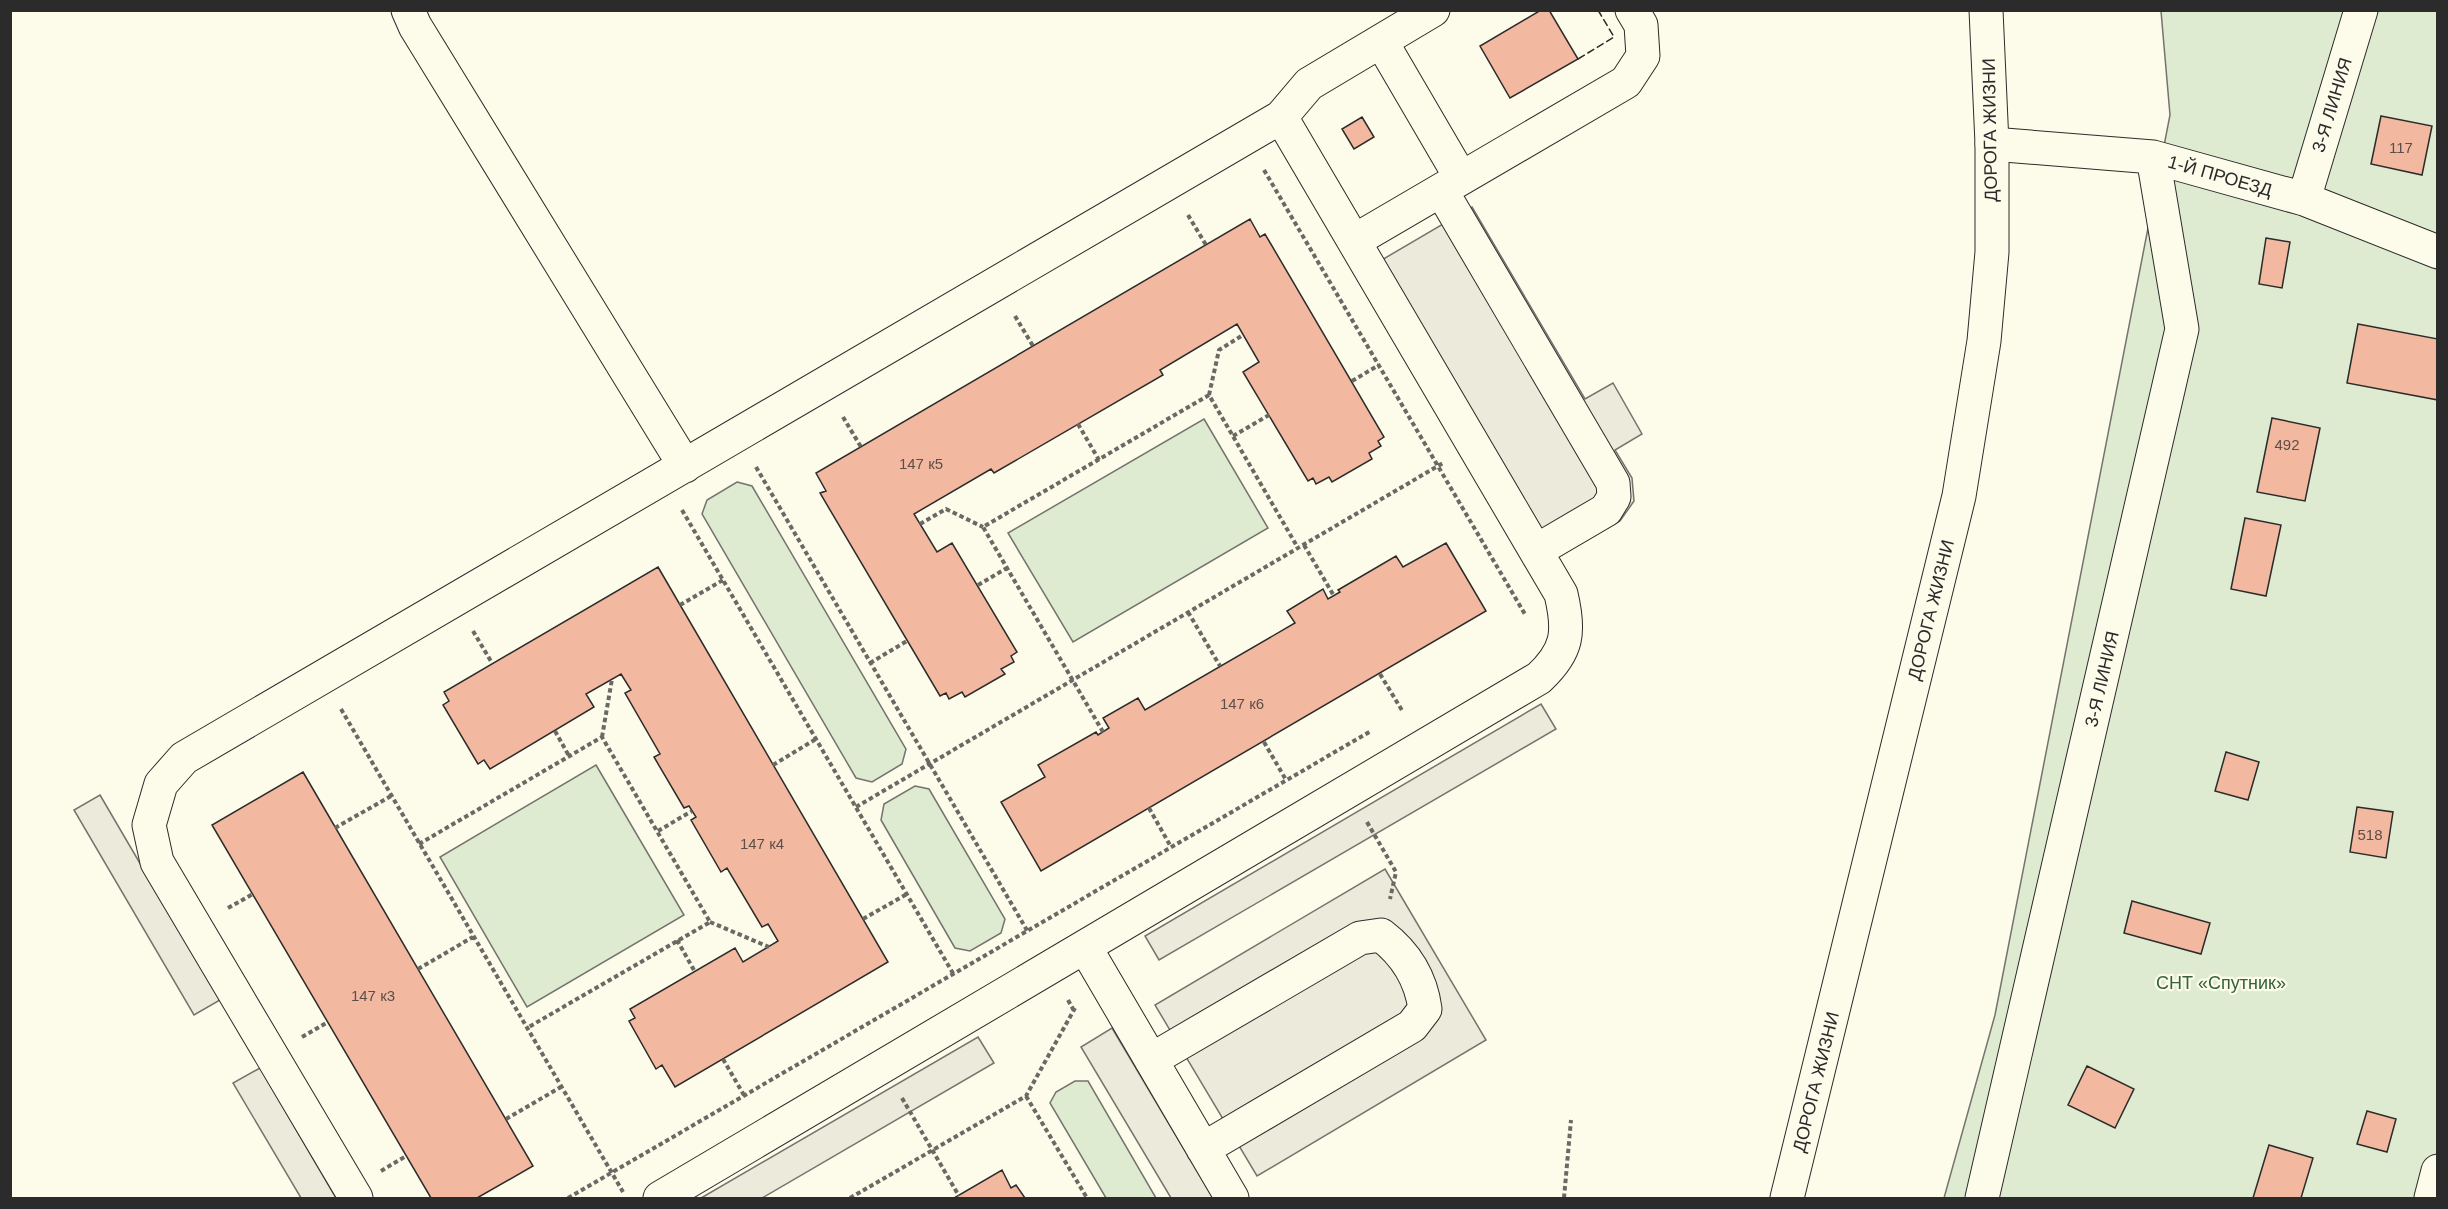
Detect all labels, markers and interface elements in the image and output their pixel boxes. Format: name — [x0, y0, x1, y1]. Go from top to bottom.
street label: 3-Я ЛИНИЯ — [2308, 55, 2356, 155]
street label: ДОРОГА ЖИЗНИ — [1979, 58, 2001, 202]
house number: 117 — [2389, 139, 2413, 156]
street label: 1-Й ПРОЕЗД — [2166, 151, 2275, 200]
house number: 492 — [2274, 436, 2300, 453]
house number: 147 к5 — [899, 455, 943, 472]
street label: ДОРОГА ЖИЗНИ — [1904, 538, 1958, 682]
street label: 3-Я ЛИНИЯ — [2081, 629, 2123, 729]
house number: 147 к6 — [1220, 695, 1264, 712]
house number: 518 — [2357, 826, 2383, 843]
house number: 147 к4 — [740, 835, 784, 852]
park label: СНТ «Спутник» — [2156, 973, 2286, 993]
house number: 147 к3 — [351, 987, 395, 1004]
street label: ДОРОГА ЖИЗНИ — [1789, 1010, 1843, 1154]

